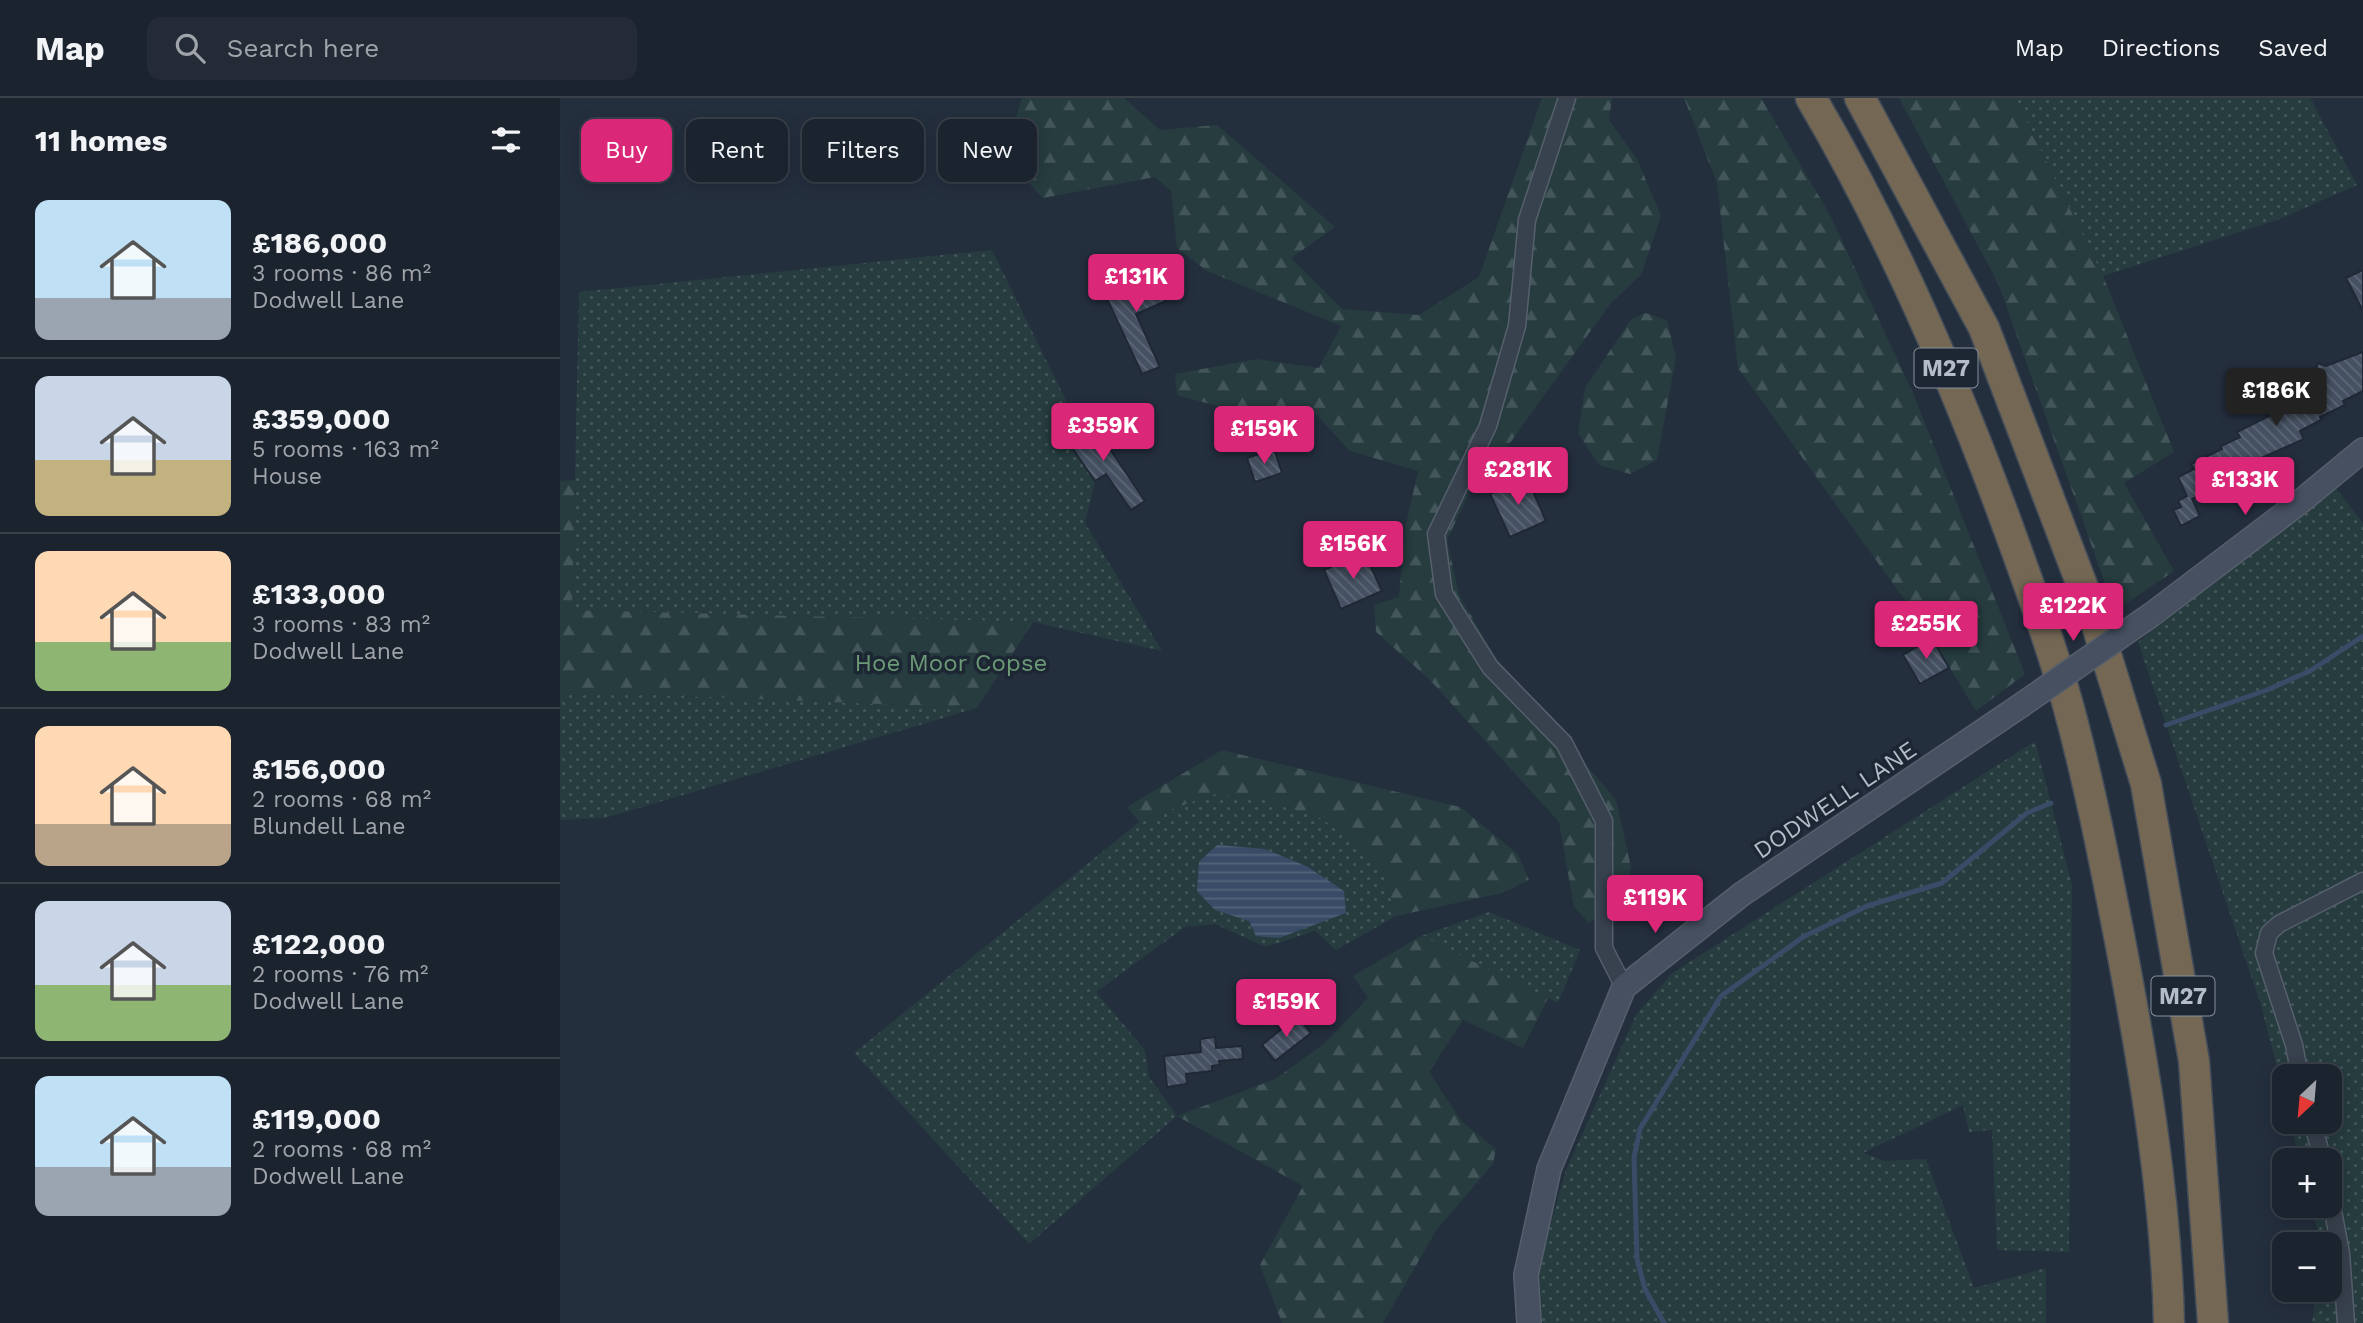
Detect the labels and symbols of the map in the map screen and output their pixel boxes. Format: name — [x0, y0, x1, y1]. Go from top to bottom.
pin: £131K — [1087, 254, 1185, 314]
road number: M27 — [1914, 348, 1978, 388]
pin: £186K — [2227, 368, 2325, 428]
pin: £359K — [1054, 404, 1152, 463]
pin: £159K — [1215, 406, 1313, 466]
pin: £281K — [1469, 448, 1567, 507]
pin: £133K — [2196, 458, 2294, 517]
pin: £156K — [1304, 522, 1402, 581]
pin: £122K — [2024, 584, 2122, 643]
pin: £255K — [1877, 602, 1975, 661]
park label: Hoe Moor Copse — [855, 649, 1047, 677]
street label: DODWELL LANE — [1748, 735, 1922, 865]
pin: £119K — [1606, 876, 1704, 935]
road number: M27 — [2152, 976, 2214, 1015]
pin: £159K — [1237, 979, 1335, 1039]
north arrow — [2272, 1064, 2342, 1134]

